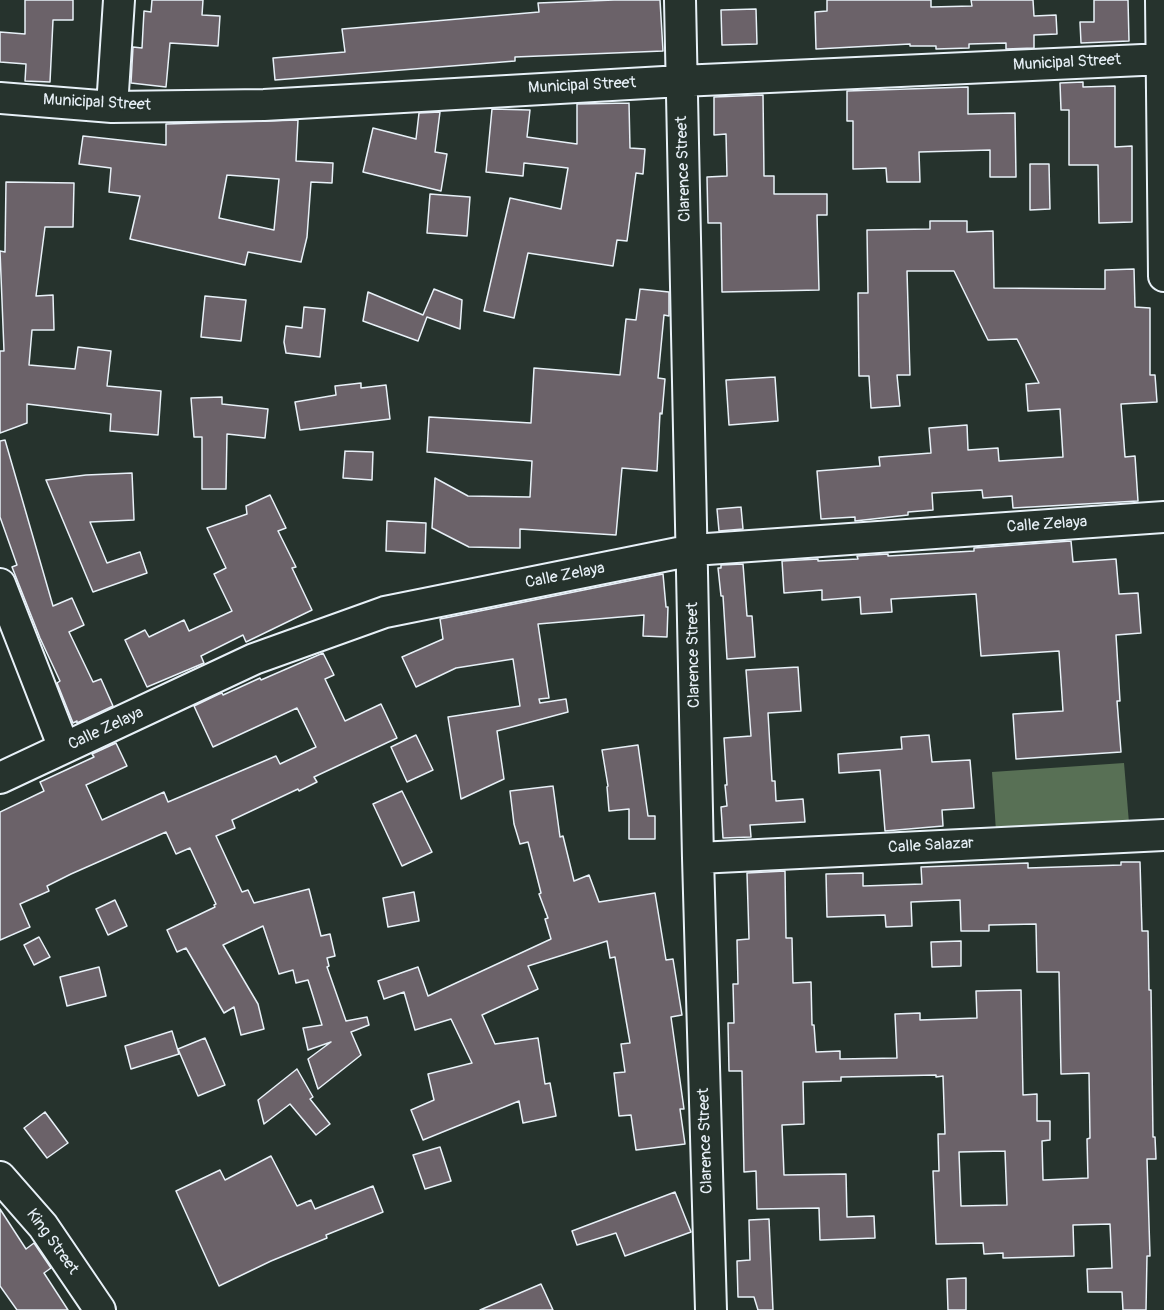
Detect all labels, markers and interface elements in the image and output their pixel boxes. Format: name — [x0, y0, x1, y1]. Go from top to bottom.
street label: Municipal Street — [1013, 51, 1121, 75]
street label: Municipal Street — [528, 74, 636, 98]
street label: Municipal Street — [43, 91, 151, 115]
street label: Clarence Street — [673, 116, 695, 222]
street label: Calle Zelaya — [1006, 513, 1088, 537]
street label: Calle Zelaya — [524, 559, 606, 593]
street label: Clarence Street — [683, 602, 705, 708]
street label: Calle Zelaya — [65, 703, 147, 755]
street label: Calle Salazar — [888, 834, 974, 858]
street label: Clarence Street — [695, 1088, 717, 1194]
street label: King Street — [22, 1205, 82, 1279]

